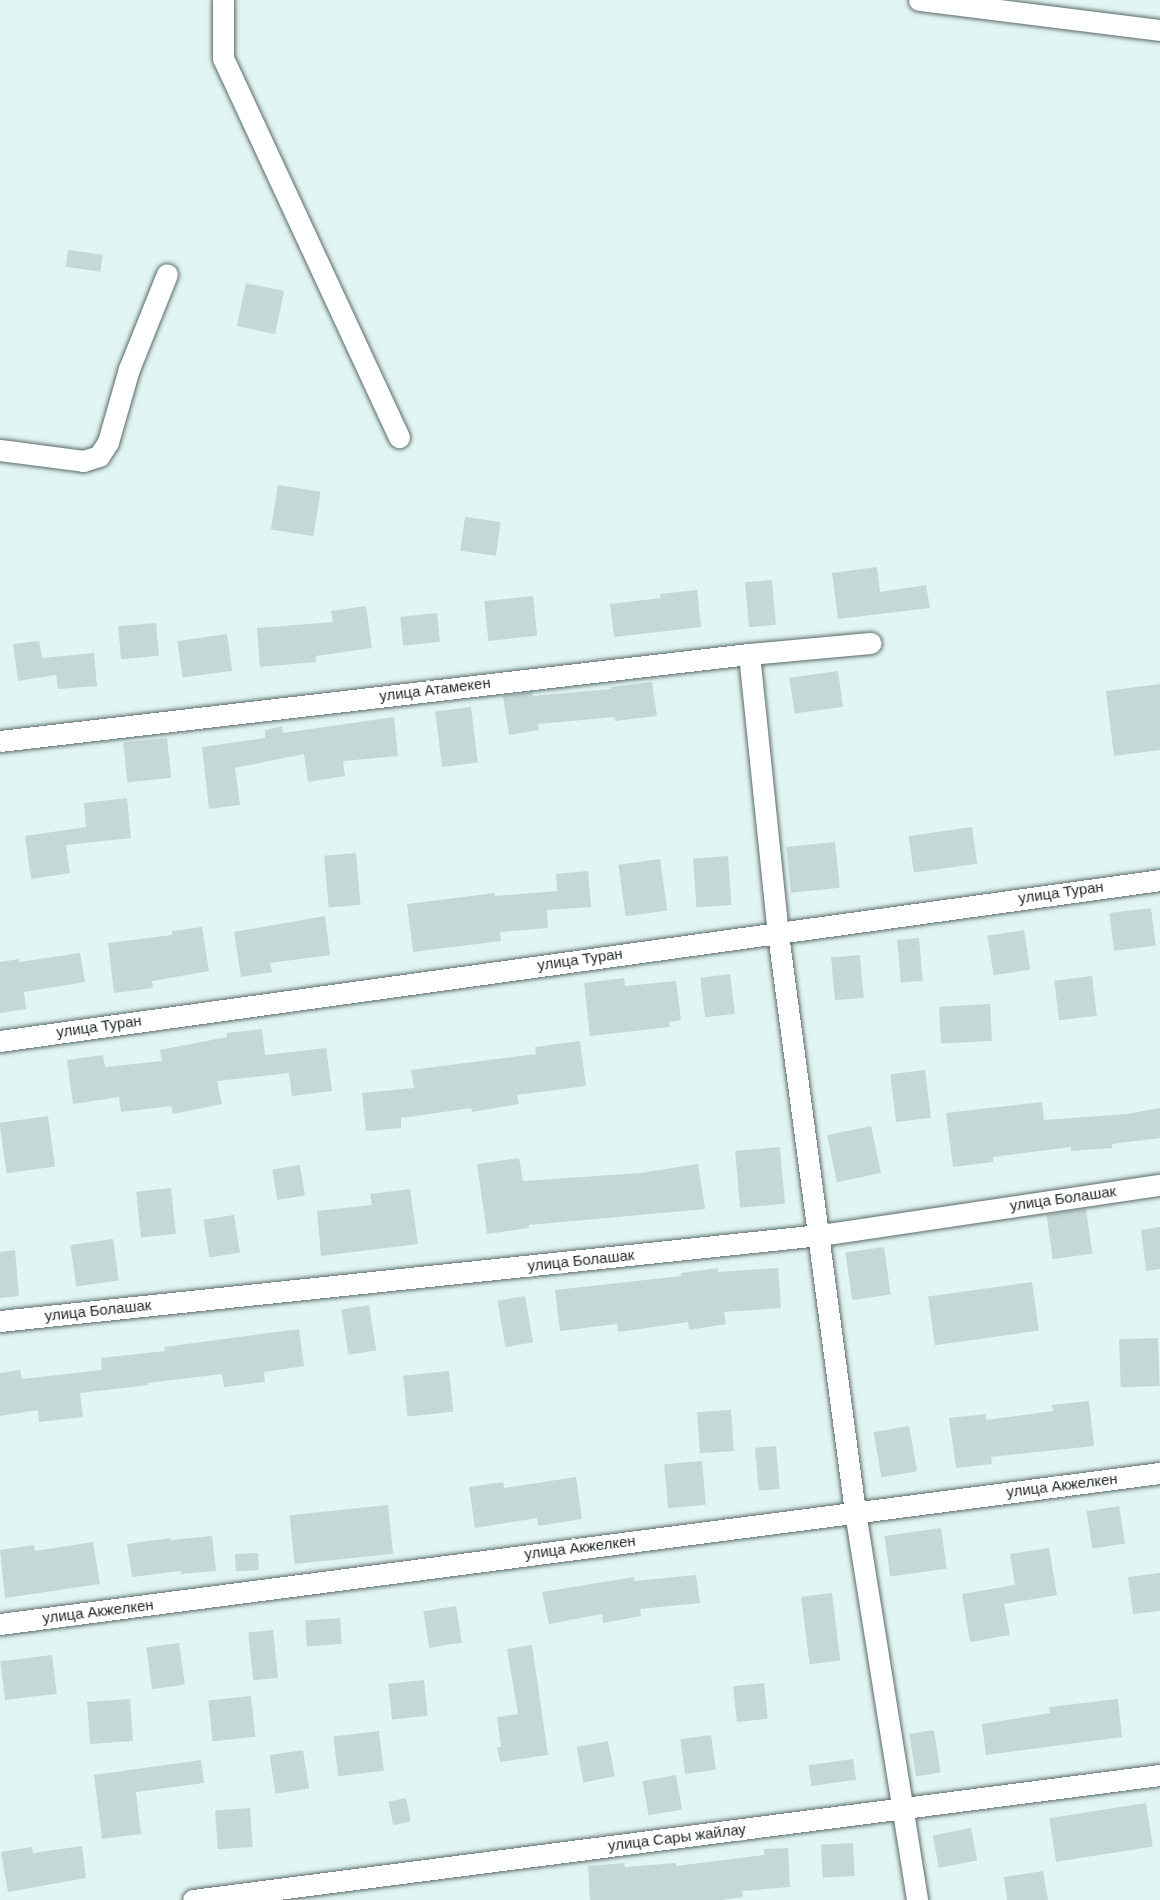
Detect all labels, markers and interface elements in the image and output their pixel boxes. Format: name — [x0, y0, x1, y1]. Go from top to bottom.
street label: улица Атамекен — [378, 674, 492, 706]
street label: улица Туран — [1017, 878, 1105, 908]
street label: улица Туран — [536, 945, 624, 975]
street label: улица Туран — [55, 1012, 143, 1042]
street label: улица Болашак — [1009, 1183, 1117, 1215]
street label: улица Болашак — [527, 1246, 635, 1276]
street label: улица Болашак — [44, 1296, 152, 1326]
street label: улица Акжелкен — [1005, 1470, 1119, 1502]
street label: улица Акжелкен — [523, 1532, 637, 1564]
street label: улица Акжелкен — [41, 1596, 155, 1628]
street label: улица Сары жайлау — [607, 1821, 747, 1855]

